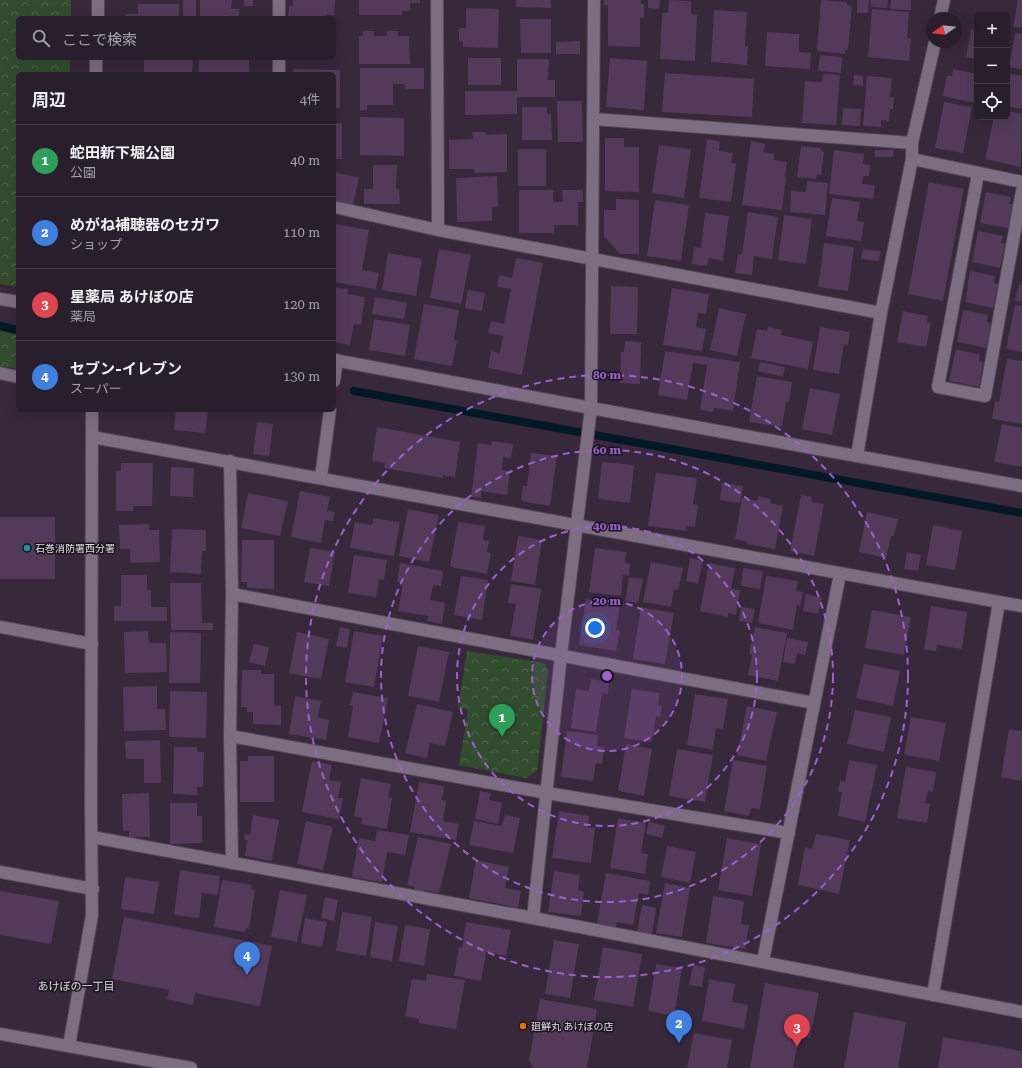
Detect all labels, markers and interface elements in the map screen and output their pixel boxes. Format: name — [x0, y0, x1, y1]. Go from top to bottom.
north arrow — [926, 12, 962, 48]
map controls — [974, 12, 1010, 120]
button: + — [974, 12, 1010, 48]
search box — [16, 16, 336, 60]
icon: search — [30, 27, 52, 49]
text: ここで検索 — [62, 31, 137, 49]
button: − — [974, 48, 1010, 84]
button: locate — [974, 84, 1010, 120]
text: 周辺 — [32, 90, 66, 110]
text: 4件 — [300, 92, 320, 107]
text: 蛇田新下堀公園 — [70, 144, 175, 162]
text: 1 — [41, 153, 49, 168]
text: 40 m — [290, 153, 320, 168]
text: 公園 — [70, 165, 96, 180]
text: めがね補聴器のセガワ — [70, 216, 220, 234]
text: 2 — [41, 225, 49, 240]
text: 110 m — [283, 225, 320, 240]
text: ショップ — [70, 237, 122, 252]
text: 星薬局 あけぼの店 — [70, 288, 194, 306]
text: 3 — [41, 297, 49, 312]
text: 120 m — [283, 297, 320, 312]
text: 薬局 — [70, 309, 96, 324]
text: セブン-イレブン — [70, 360, 182, 378]
text: 80 m — [593, 368, 621, 382]
text: 4 — [41, 369, 49, 384]
text: 130 m — [283, 369, 320, 384]
text: スーパー — [70, 381, 122, 396]
text: 60 m — [593, 443, 621, 457]
text: 40 m — [593, 519, 621, 533]
marker: 石巻消防署西分署 — [22, 543, 32, 553]
place label: 石巻消防署西分署 — [35, 543, 115, 554]
text: 20 m — [593, 594, 621, 608]
your location — [585, 618, 605, 638]
centre of rings — [600, 669, 614, 683]
pin: 1 — [489, 704, 515, 737]
pin: 4 — [234, 942, 260, 975]
district label: あけぼの一丁目 — [38, 980, 115, 993]
pin: 2 — [666, 1010, 692, 1043]
pin: 3 — [784, 1014, 810, 1047]
marker: 廻鮮丸 あけぼの店 — [518, 1021, 528, 1031]
place label: 廻鮮丸 あけぼの店 — [531, 1021, 614, 1032]

